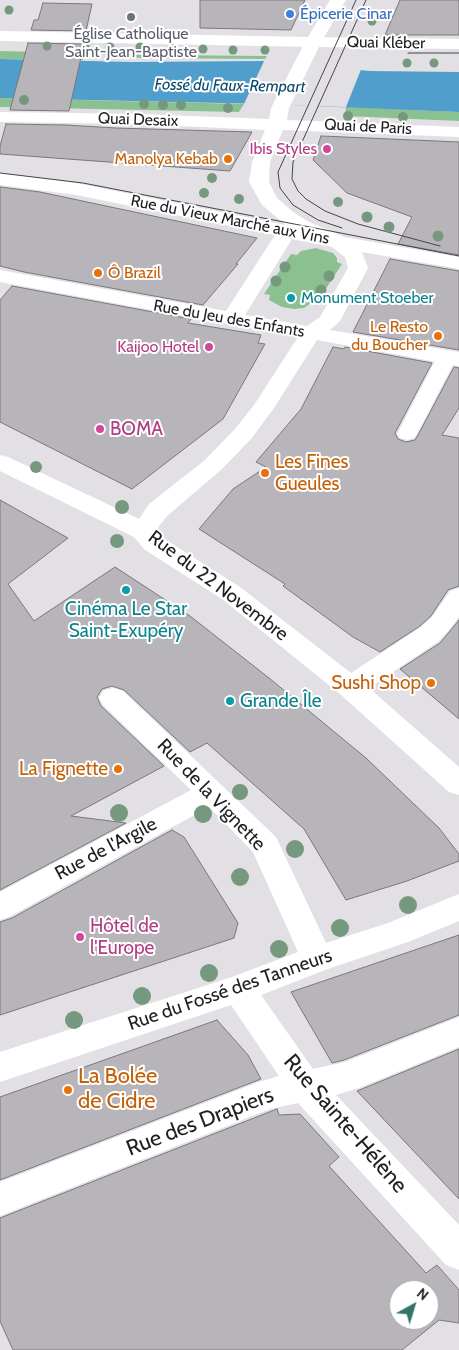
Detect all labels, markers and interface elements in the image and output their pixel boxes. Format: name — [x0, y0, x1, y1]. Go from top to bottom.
place label: Épicerie Cinar — [300, 4, 392, 24]
marker: Épicerie Cinar — [284, 8, 296, 20]
marker: Église Catholique Saint-Jean-Baptiste — [125, 11, 137, 23]
place label: Église Catholique Saint-Jean-Baptiste — [65, 24, 197, 62]
street label: Quai Kléber — [347, 33, 425, 53]
water label: Fossé du Faux-Rempart — [155, 75, 305, 97]
street label: Quai Desaix — [98, 109, 178, 131]
street label: Quai de Paris — [324, 115, 412, 139]
place label: Ibis Styles — [249, 139, 317, 159]
marker: Ibis Styles — [321, 143, 333, 155]
place label: Manolya Kebab — [115, 149, 218, 169]
marker: Manolya Kebab — [222, 153, 234, 165]
street label: Rue du Vieux Marché aux Vins — [129, 191, 331, 249]
place label: Ô Brazil — [108, 263, 161, 283]
marker: Ô Brazil — [92, 267, 104, 279]
place label: Monument Stoeber — [301, 288, 434, 308]
marker: Monument Stoeber — [285, 292, 297, 304]
street label: Rue du Jeu des Enfants — [152, 296, 306, 342]
place label: Le Resto du Boucher — [351, 317, 428, 355]
marker: Le Resto du Boucher — [432, 330, 444, 342]
place label: Kaijoo Hotel — [117, 337, 199, 357]
marker: Kaijoo Hotel — [203, 341, 215, 353]
place label: BOMA — [110, 418, 163, 440]
marker: BOMA — [94, 423, 106, 435]
place label: Les Fines Gueules — [275, 451, 348, 495]
marker: Les Fines Gueules — [259, 467, 271, 479]
street label: Rue du 22 Novembre — [144, 526, 292, 646]
marker: Cinéma Le Star Saint-Exupéry — [120, 584, 132, 596]
place label: Cinéma Le Star Saint-Exupéry — [65, 598, 187, 642]
place label: Sushi Shop — [331, 672, 421, 694]
marker: Sushi Shop — [425, 677, 437, 689]
place label: Grande Île — [240, 690, 322, 712]
marker: Grande Île — [224, 695, 236, 707]
street label: Rue de la Vignette — [152, 734, 270, 856]
place label: La Fignette — [19, 758, 108, 780]
marker: La Fignette — [112, 763, 124, 775]
street label: Rue de l'Argile — [51, 813, 161, 885]
place label: Hôtel de l'Europe — [90, 915, 159, 959]
marker: Hôtel de l'Europe — [74, 931, 86, 943]
street label: Rue du Fossé des Tanneurs — [125, 944, 335, 1036]
street label: Rue Sainte-Hélène — [278, 1049, 412, 1199]
place label: La Bolée de Cidre — [78, 1064, 157, 1116]
street label: Rue des Drapiers — [123, 1082, 277, 1162]
marker: La Bolée de Cidre — [62, 1084, 74, 1096]
north arrow — [389, 1280, 439, 1330]
text: N — [413, 1284, 432, 1304]

